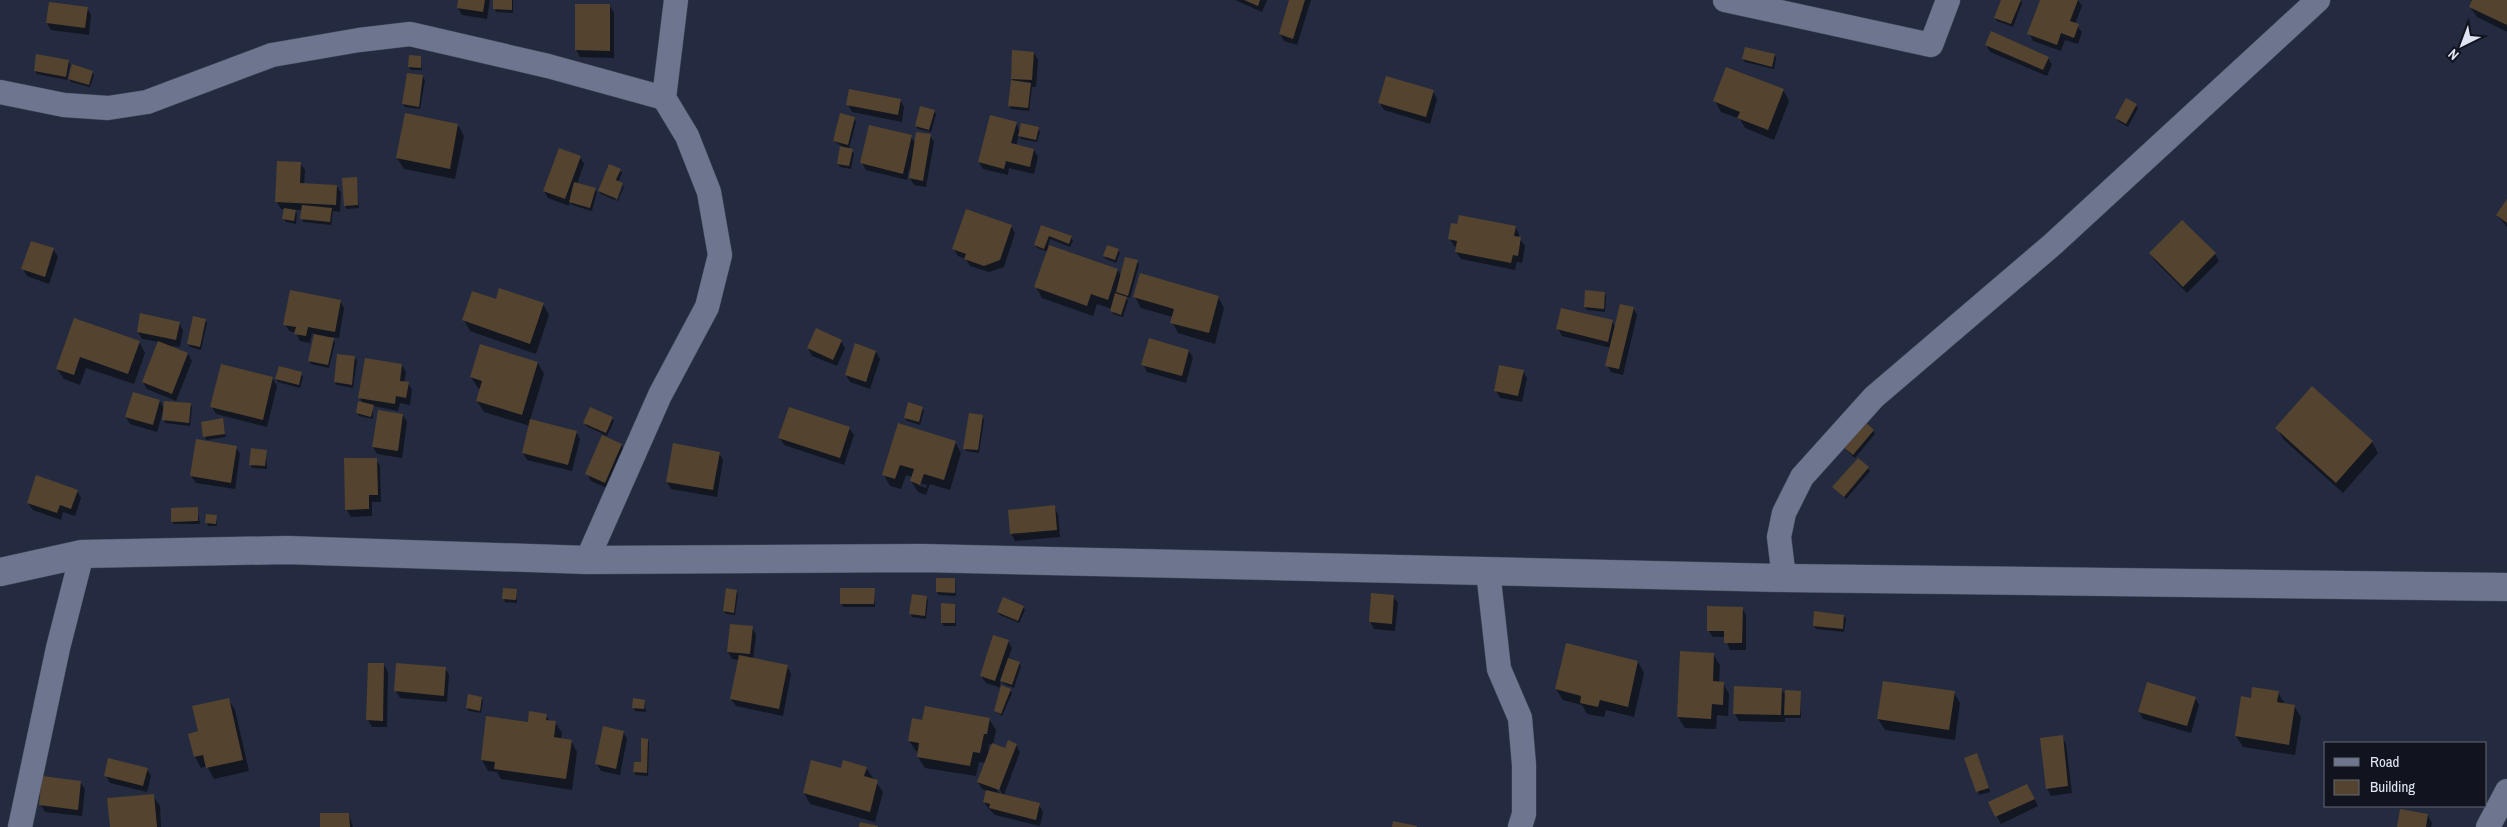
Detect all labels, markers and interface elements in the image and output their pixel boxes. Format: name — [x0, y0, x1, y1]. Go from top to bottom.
north arrow — [2437, 20, 2487, 70]
text: N — [2444, 45, 2462, 64]
legend — [2324, 742, 2487, 807]
text: Road — [2370, 751, 2399, 772]
text: Building — [2370, 776, 2415, 797]

